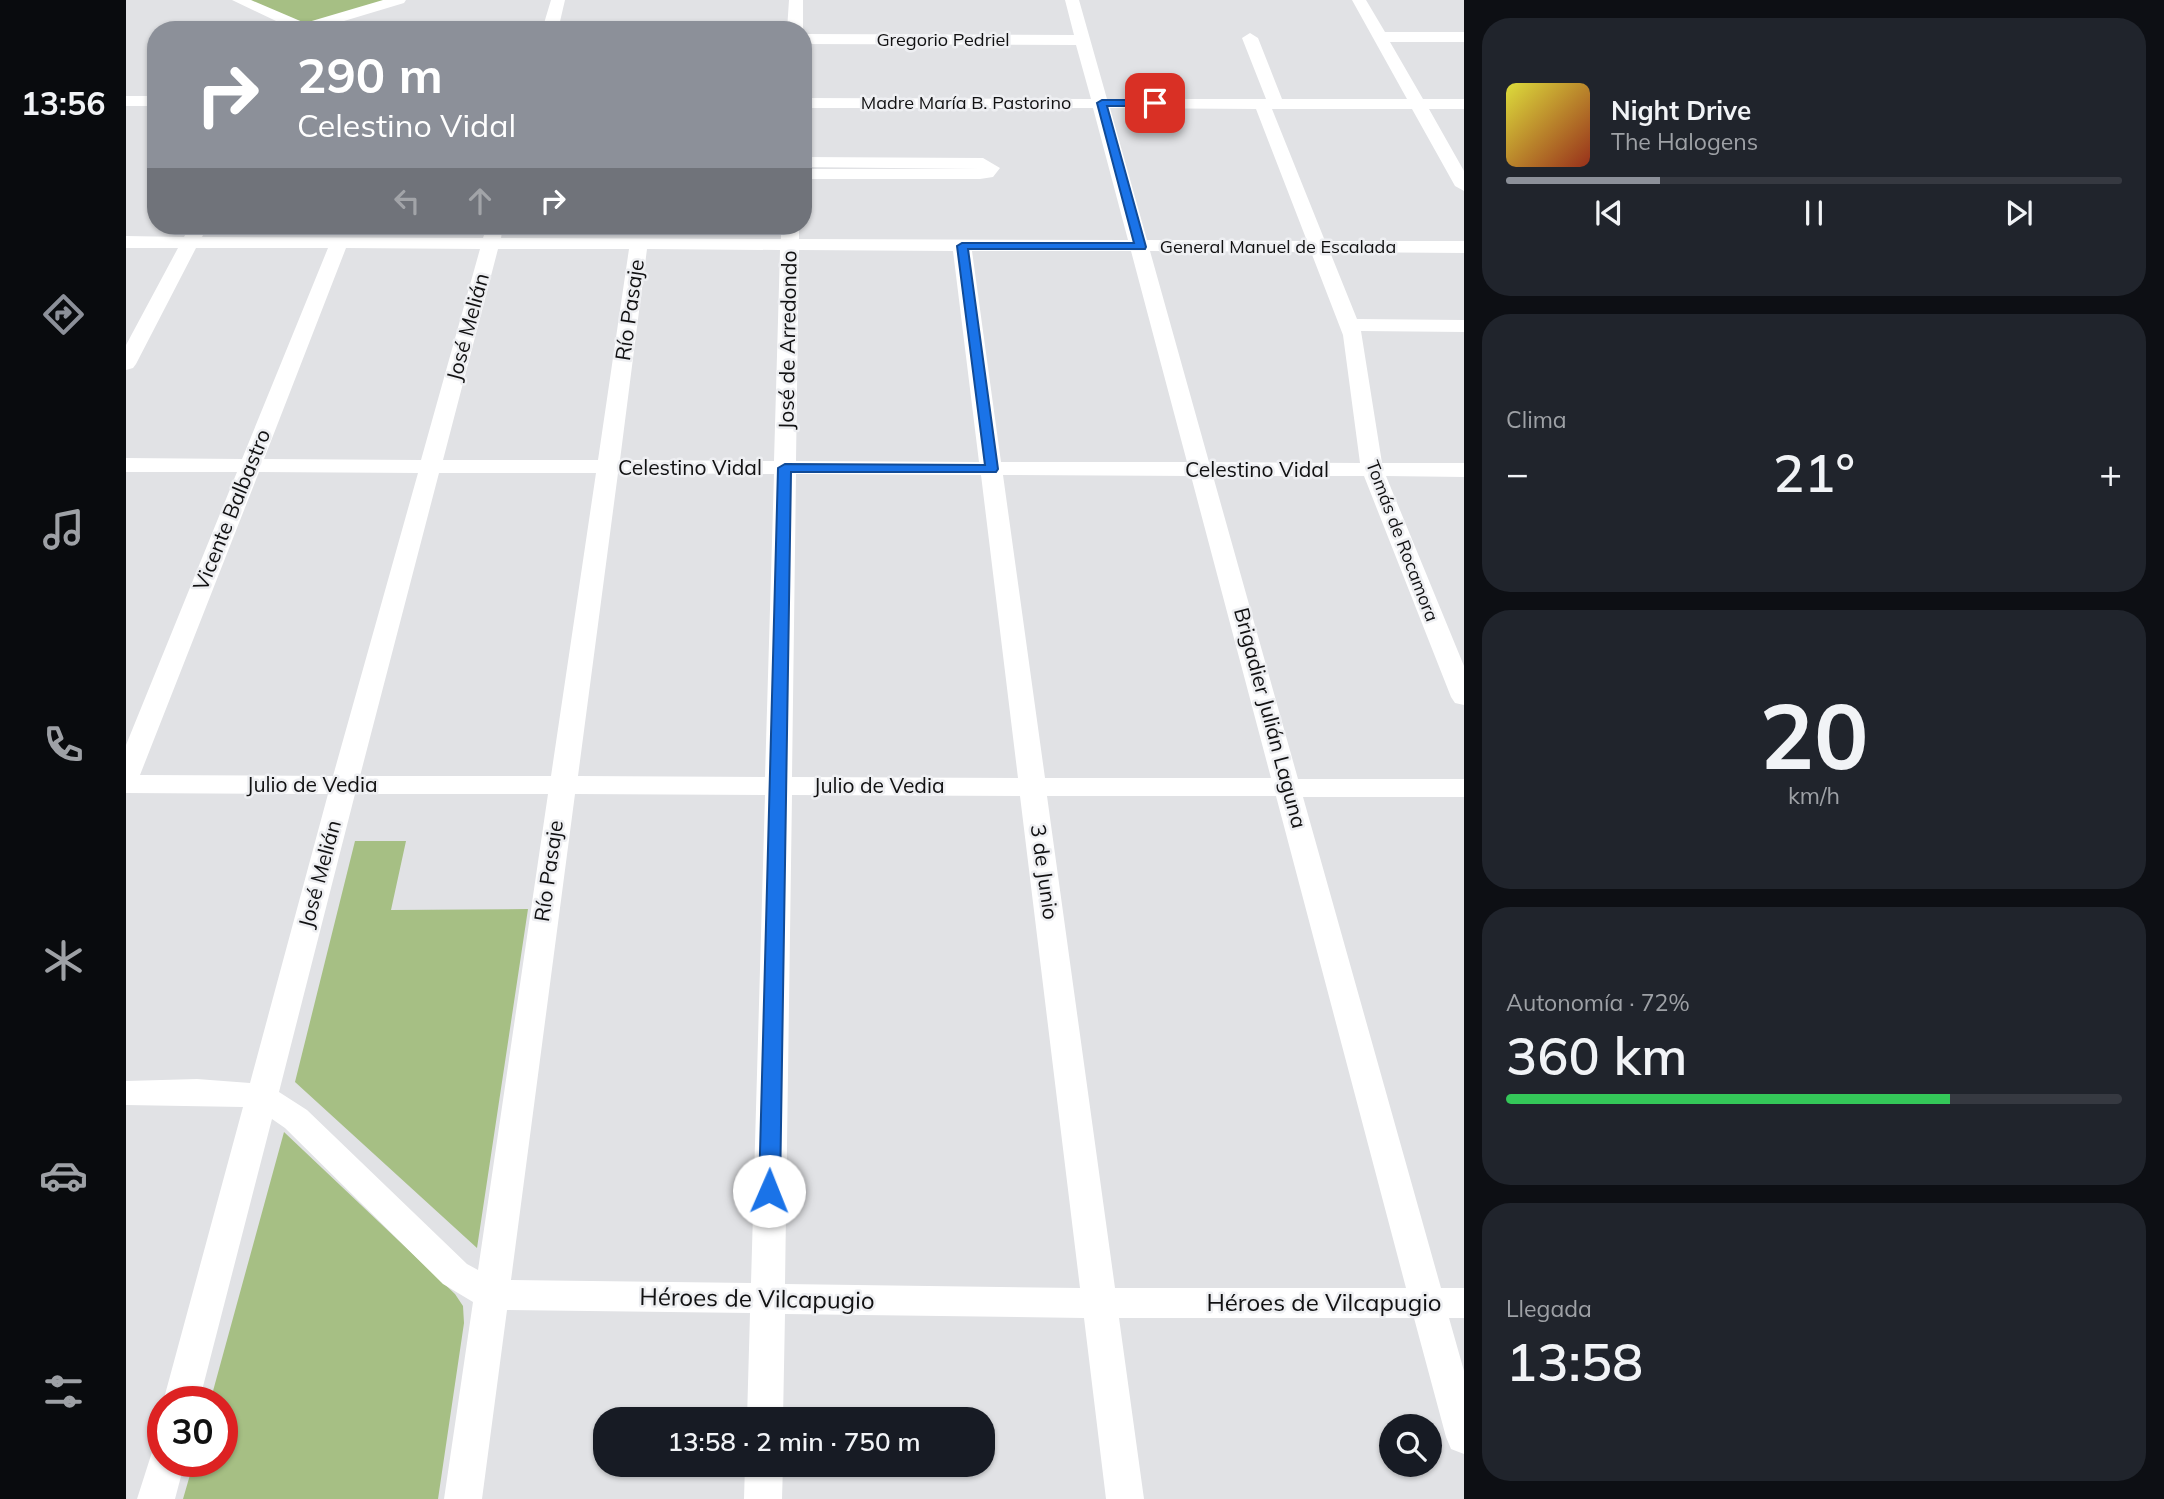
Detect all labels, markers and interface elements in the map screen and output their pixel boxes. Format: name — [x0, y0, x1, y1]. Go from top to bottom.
street label: Gregorio Pedriel — [876, 28, 1010, 51]
text: 290 m — [297, 44, 443, 105]
icon: right — [182, 49, 273, 140]
pin — [1125, 73, 1185, 133]
text: 13:56 — [21, 83, 105, 123]
icon: arrive — [1136, 84, 1174, 122]
street label: Madre María B. Pastorino — [861, 91, 1071, 114]
text: Night Drive — [1611, 94, 1751, 127]
text: Celestino Vidal — [297, 105, 516, 145]
text: The Halogens — [1611, 127, 1758, 156]
icon: left — [388, 182, 426, 220]
icon: ahead — [461, 182, 499, 220]
icon: right — [534, 182, 572, 220]
icon: previous — [1590, 194, 1628, 232]
icon: pause — [1795, 194, 1833, 232]
icon: next — [2000, 194, 2038, 232]
street label: General Manuel de Escalada — [1160, 235, 1396, 258]
street label: José de Arredondo — [772, 250, 802, 430]
street label: Río Pasaje — [609, 257, 649, 362]
street label: José Melián — [440, 270, 494, 384]
icon: directions — [39, 290, 88, 339]
text: Clima — [1506, 405, 1567, 434]
street label: Vicente Balbastro — [187, 425, 275, 594]
text: 21° — [1773, 440, 1855, 505]
text: − — [1506, 449, 1529, 497]
text: + — [2099, 449, 2122, 497]
street label: Celestino Vidal — [618, 454, 762, 480]
street label: Celestino Vidal — [1185, 456, 1329, 482]
street label: Tomás de Rocamora — [1361, 457, 1444, 625]
icon: music — [39, 505, 88, 554]
street label: Brigadier Julián Laguna — [1229, 605, 1313, 831]
text: 20 — [1759, 678, 1869, 792]
icon: phone — [39, 720, 88, 769]
street label: Julio de Vedia — [246, 771, 378, 797]
street label: Julio de Vedia — [813, 772, 945, 798]
text: km/h — [1788, 781, 1840, 810]
street label: José Melián — [292, 817, 346, 931]
street label: Río Pasaje — [528, 818, 568, 923]
street label: 3 de Junio — [1025, 823, 1065, 921]
icon: climate — [39, 936, 88, 985]
text: Autonomía · 72% — [1506, 988, 1690, 1017]
text: 360 km — [1506, 1023, 1687, 1088]
icon: car — [39, 1151, 88, 1200]
position arrow — [732, 1154, 806, 1228]
street label: Héroes de Vilcapugio — [639, 1281, 875, 1315]
street label: Héroes de Vilcapugio — [1206, 1287, 1442, 1317]
text: Llegada — [1506, 1294, 1592, 1323]
text: 13:58 — [1506, 1329, 1643, 1394]
icon: filters — [39, 1367, 88, 1416]
speed limit sign: 30 — [147, 1386, 238, 1477]
map controls — [1379, 1414, 1442, 1477]
button: search — [1379, 1414, 1442, 1477]
text: 13:58 · 2 min · 750 m — [667, 1425, 921, 1458]

